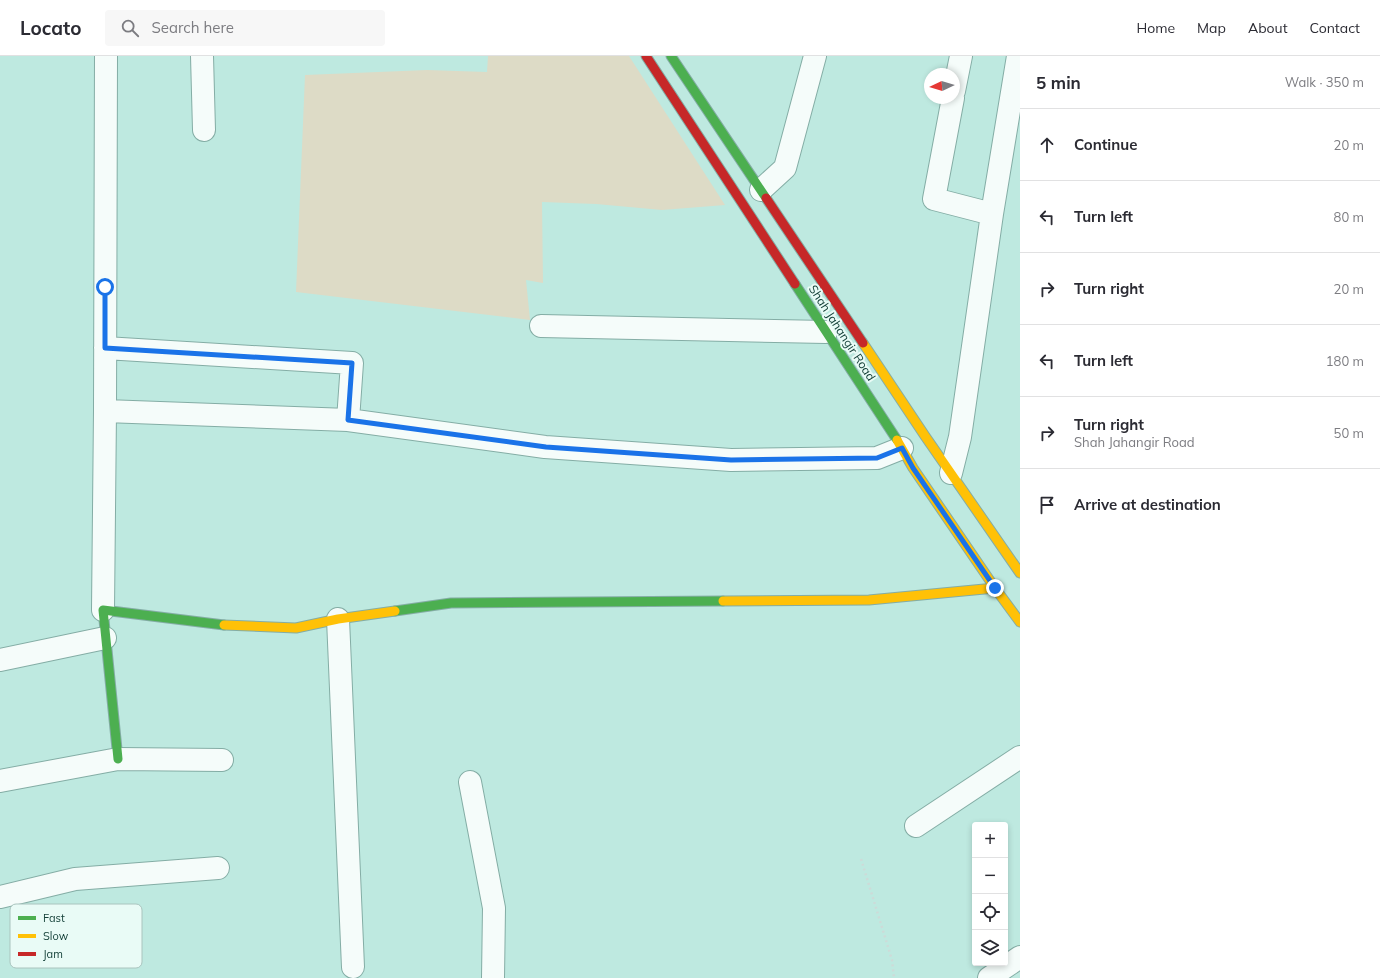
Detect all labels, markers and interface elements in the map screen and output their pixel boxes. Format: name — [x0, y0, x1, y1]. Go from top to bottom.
search box — [105, 10, 385, 46]
text: Locato — [20, 16, 81, 40]
icon: search — [119, 17, 141, 39]
text: Search here — [151, 18, 234, 37]
text: Home — [1136, 19, 1175, 37]
text: Map — [1197, 19, 1226, 37]
text: About — [1248, 19, 1288, 37]
text: Contact — [1310, 19, 1360, 37]
north arrow — [924, 68, 960, 104]
text: 5 min — [1036, 72, 1081, 93]
text: Walk · 350 m — [1285, 74, 1364, 90]
icon: ahead — [1036, 134, 1058, 156]
text: Continue — [1074, 135, 1137, 154]
text: 20 m — [1334, 137, 1364, 153]
icon: left — [1036, 206, 1058, 228]
text: Turn left — [1074, 207, 1133, 226]
text: 80 m — [1334, 209, 1364, 225]
route start — [96, 278, 114, 296]
icon: right — [1036, 278, 1058, 300]
text: Turn right — [1074, 279, 1144, 298]
text: 20 m — [1334, 281, 1364, 297]
street label: Shah Jahangir Road — [806, 282, 879, 383]
icon: left — [1036, 350, 1058, 372]
text: Turn left — [1074, 351, 1133, 370]
text: 180 m — [1326, 353, 1364, 369]
text: Turn right — [1074, 415, 1144, 434]
icon: right — [1036, 422, 1058, 444]
text: 50 m — [1334, 425, 1364, 441]
text: Shah Jahangir Road — [1074, 434, 1195, 450]
icon: arrive — [1036, 494, 1058, 516]
text: Arrive at destination — [1074, 495, 1221, 514]
route end — [986, 579, 1004, 597]
map controls — [972, 822, 1008, 966]
button: + — [972, 822, 1008, 858]
button: − — [972, 858, 1008, 894]
button: locate — [972, 894, 1008, 930]
legend — [10, 904, 142, 968]
text: Fast — [43, 911, 65, 925]
text: Slow — [43, 929, 69, 943]
button: layers — [972, 930, 1008, 966]
text: Jam — [43, 947, 63, 961]

